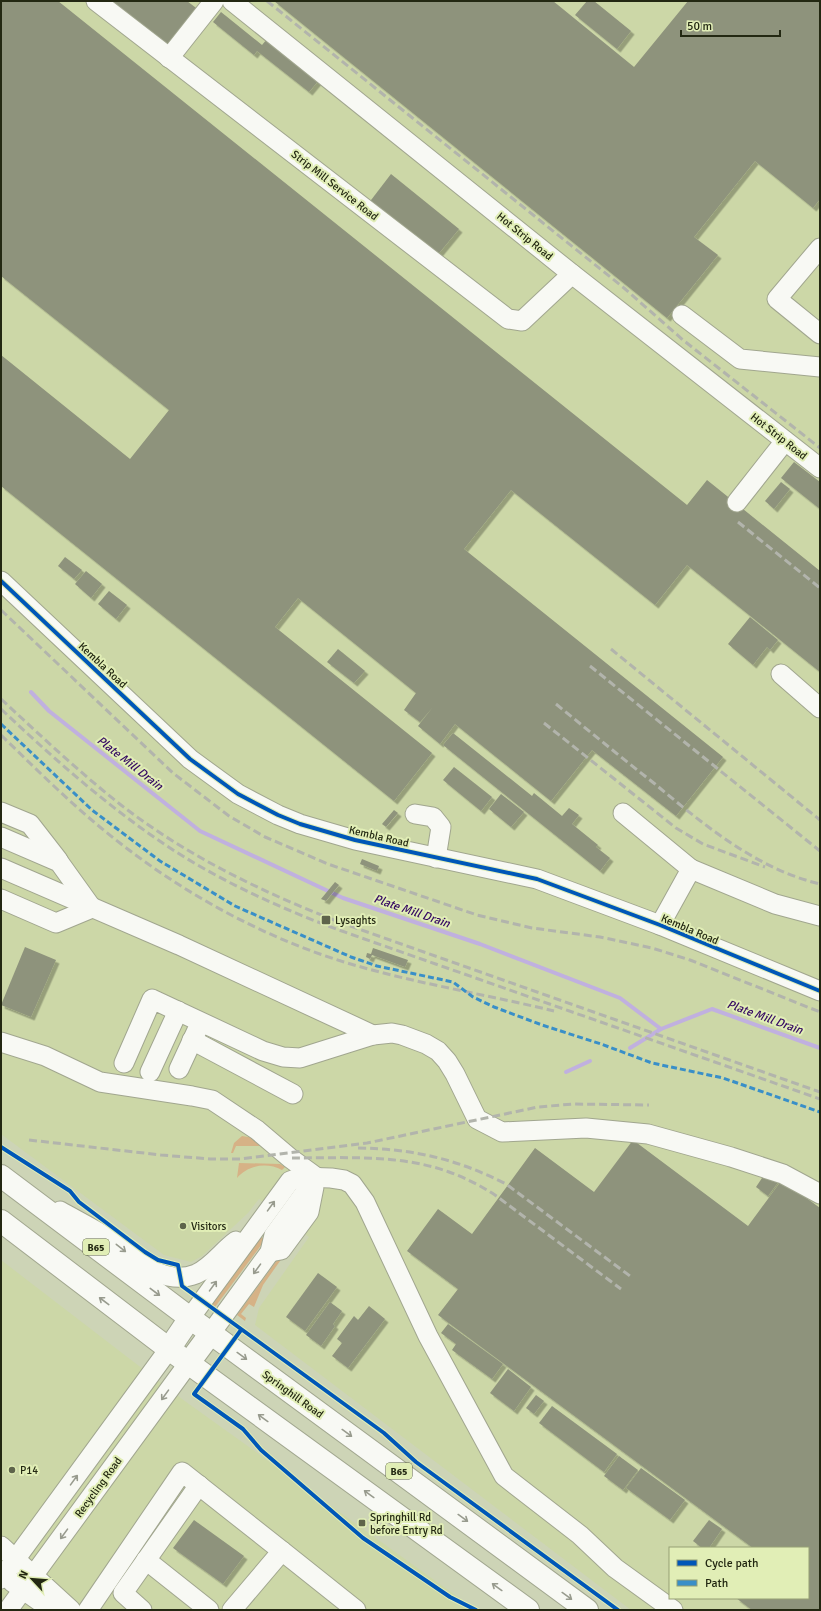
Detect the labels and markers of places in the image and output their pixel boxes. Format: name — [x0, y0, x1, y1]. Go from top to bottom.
marker: Lysaghts — [320, 914, 332, 926]
place label: Lysaghts — [335, 914, 376, 927]
place label: Visitors — [191, 1220, 227, 1233]
marker: Visitors — [178, 1221, 188, 1231]
place label: P14 — [20, 1464, 38, 1477]
marker: P14 — [7, 1465, 17, 1475]
place label: Springhill Rd before Entry Rd — [370, 1511, 443, 1537]
marker: Springhill Rd before Entry Rd — [357, 1518, 367, 1528]

